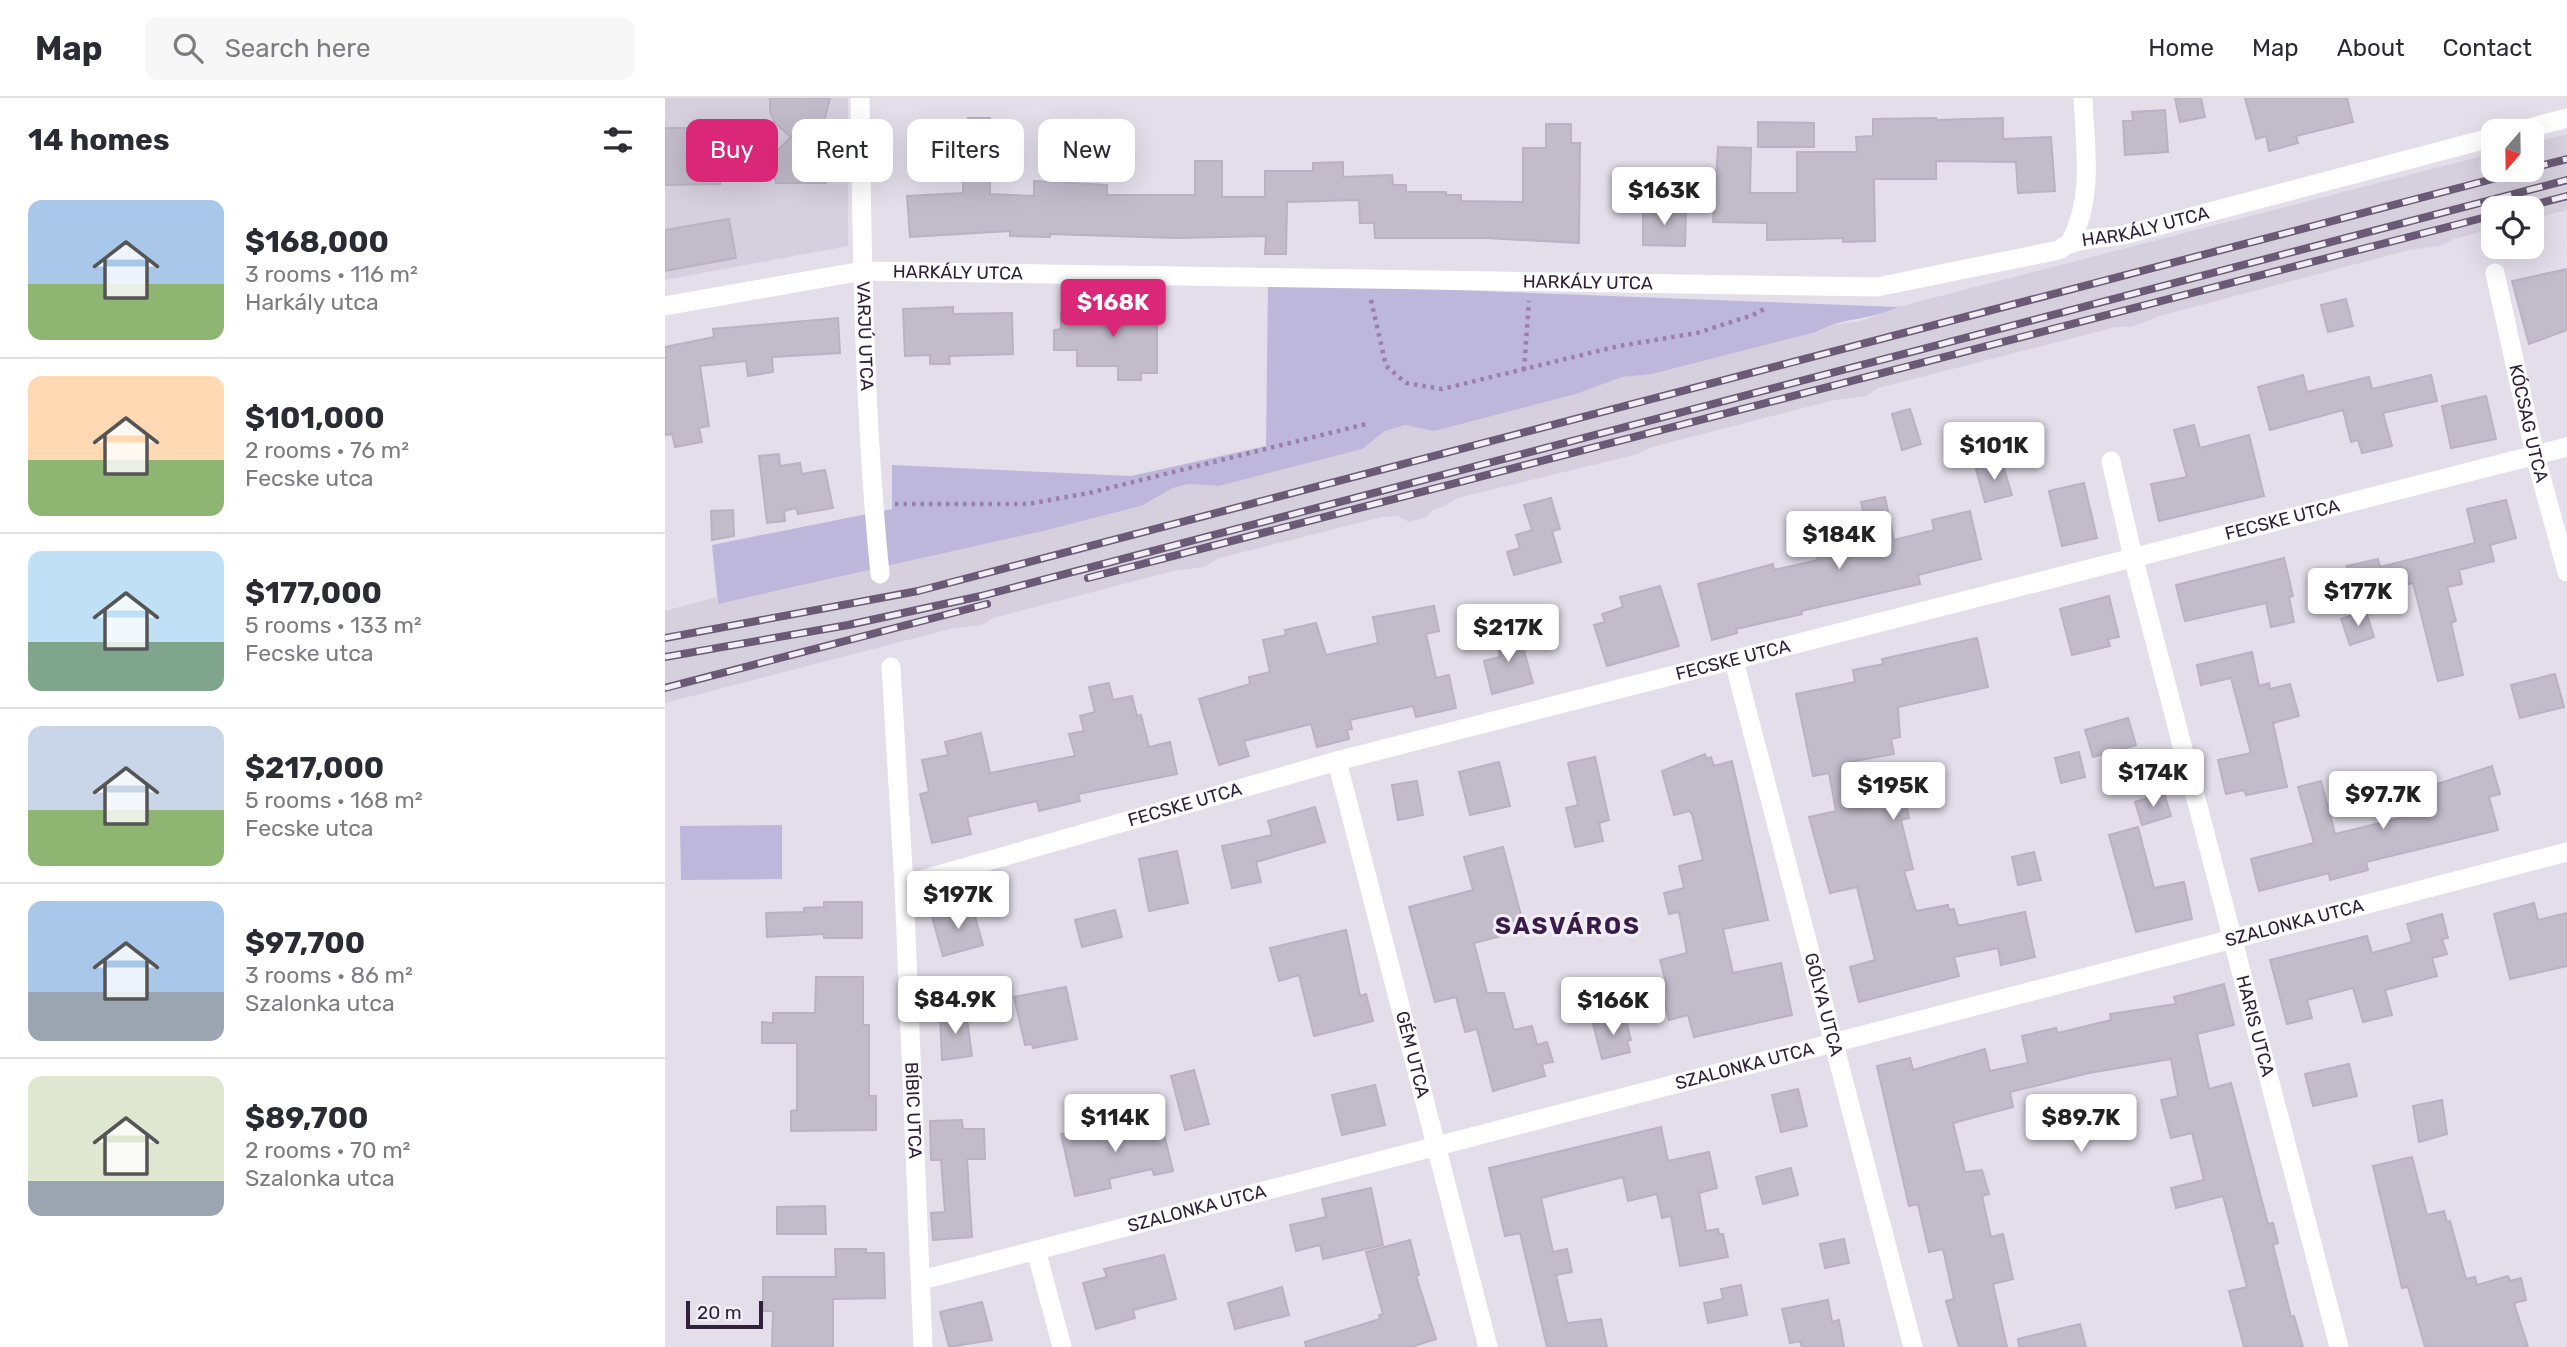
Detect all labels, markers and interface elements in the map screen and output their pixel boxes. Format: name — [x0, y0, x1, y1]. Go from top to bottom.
search box — [145, 17, 635, 80]
text: Map — [35, 29, 103, 68]
icon: search — [169, 29, 207, 67]
text: Search here — [225, 33, 370, 64]
text: Home — [2148, 34, 2214, 62]
text: Map — [2252, 34, 2299, 62]
text: About — [2337, 34, 2405, 62]
text: Contact — [2443, 34, 2532, 62]
chip: Buy — [686, 119, 778, 182]
chip: Rent — [792, 119, 893, 182]
chip: Filters — [907, 119, 1024, 182]
chip: New — [1038, 119, 1135, 182]
north arrow — [2481, 119, 2545, 182]
map controls — [2481, 119, 2544, 259]
icon: filters — [599, 121, 637, 159]
text: 14 homes — [28, 122, 170, 158]
pin: $163K — [1615, 167, 1713, 227]
text: $163K — [1628, 176, 1700, 204]
button: locate — [2481, 196, 2544, 259]
street label: HARKÁLY UTCA — [2080, 202, 2212, 251]
text: $168,000 — [245, 224, 389, 260]
icon: home — [84, 228, 168, 312]
text: 3 rooms · 116 m² — [245, 260, 418, 288]
street label: HARKÁLY UTCA — [893, 260, 1023, 285]
street label: HARKÁLY UTCA — [1523, 270, 1653, 294]
pin: $168K — [1064, 280, 1162, 339]
street label: VARJÚ UTCA — [852, 281, 878, 391]
text: Harkály utca — [245, 288, 379, 316]
text: $168K — [1077, 288, 1149, 316]
street label: KÓCSAG UTCA — [2504, 362, 2553, 485]
text: $101,000 — [245, 400, 385, 436]
icon: home — [84, 404, 168, 488]
pin: $101K — [1945, 422, 2043, 482]
text: $101K — [1959, 431, 2029, 459]
text: 2 rooms · 76 m² — [245, 436, 409, 464]
text: Fecske utca — [245, 464, 374, 492]
street label: FECSKE UTCA — [2223, 495, 2342, 545]
pin: $184K — [1790, 512, 1888, 571]
text: $184K — [1802, 520, 1876, 548]
pin: $177K — [2309, 568, 2407, 628]
text: $177,000 — [245, 575, 382, 611]
text: $177K — [2324, 577, 2392, 605]
icon: home — [84, 579, 168, 663]
pin: $217K — [1459, 604, 1557, 664]
text: 5 rooms · 133 m² — [245, 611, 422, 639]
text: $217K — [1473, 613, 1543, 641]
street label: FECSKE UTCA — [1673, 635, 1792, 685]
text: Fecske utca — [245, 639, 374, 667]
text: $217,000 — [245, 750, 384, 786]
pin: $174K — [2104, 750, 2202, 809]
icon: home — [84, 754, 168, 838]
text: $174K — [2118, 758, 2188, 786]
pin: $195K — [1844, 762, 1942, 822]
text: $195K — [1857, 771, 1929, 799]
pin: $97.7K — [2326, 772, 2440, 831]
street label: FECSKE UTCA — [1125, 778, 1244, 831]
text: $97.7K — [2345, 780, 2421, 808]
text: 5 rooms · 168 m² — [245, 786, 423, 814]
text: Fecske utca — [245, 814, 374, 842]
pin: $197K — [909, 872, 1007, 931]
text: $197K — [923, 880, 993, 908]
street label: SZALONKA UTCA — [2223, 894, 2366, 952]
district label: SASVÁROS — [1495, 912, 1641, 940]
text: $97,700 — [245, 925, 365, 961]
icon: home — [84, 929, 168, 1013]
street label: GÓLYA UTCA — [1800, 951, 1848, 1058]
text: 3 rooms · 86 m² — [245, 961, 413, 989]
street label: HARIS UTCA — [2231, 973, 2279, 1079]
pin: $84.9K — [898, 976, 1012, 1036]
pin: $166K — [1564, 978, 1662, 1037]
text: $84.9K — [914, 985, 996, 1013]
text: $166K — [1577, 986, 1649, 1014]
text: Szalonka utca — [245, 989, 395, 1017]
street label: GÉM UTCA — [1391, 1009, 1434, 1100]
street label: SZALONKA UTCA — [1673, 1037, 1816, 1095]
street label: BÍBIC UTCA — [900, 1061, 926, 1159]
pin: $114K — [1066, 1094, 1164, 1154]
pin: $89.7K — [2024, 1094, 2138, 1154]
text: $89,700 — [245, 1100, 368, 1136]
text: $114K — [1080, 1103, 1150, 1131]
text: $89.7K — [2042, 1103, 2120, 1131]
icon: home — [84, 1104, 168, 1188]
text: 2 rooms · 70 m² — [245, 1136, 410, 1164]
text: Szalonka utca — [245, 1164, 395, 1192]
street label: SZALONKA UTCA — [1125, 1180, 1268, 1237]
scale bar — [686, 1298, 763, 1330]
text: 20 m — [697, 1301, 742, 1324]

